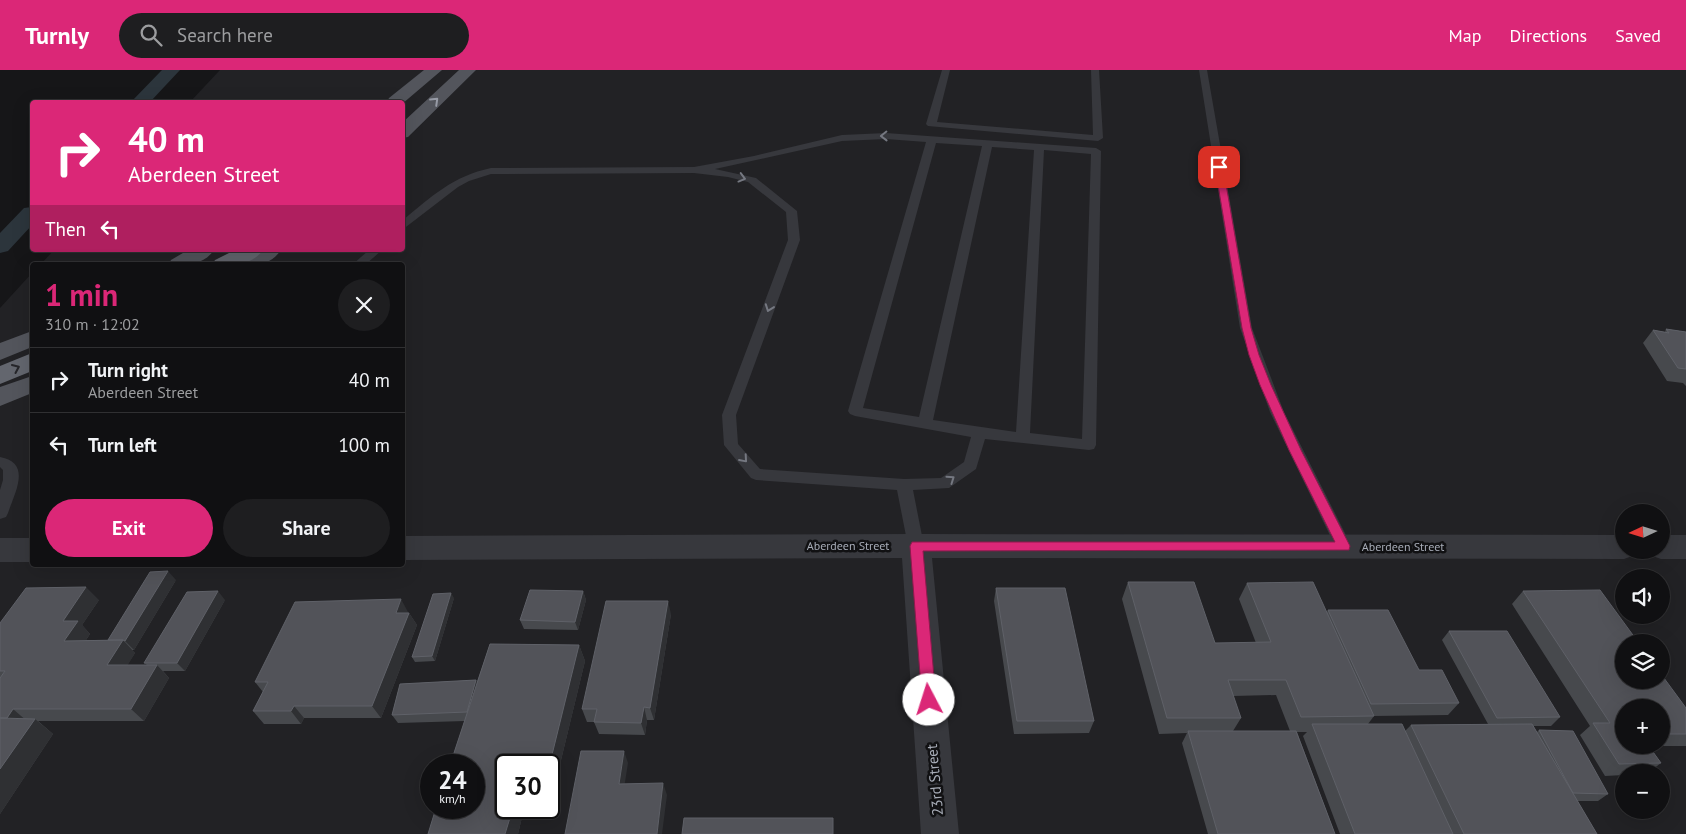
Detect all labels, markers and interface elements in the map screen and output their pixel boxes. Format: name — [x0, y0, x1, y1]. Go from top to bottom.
search box — [119, 13, 469, 58]
text: Turnly — [25, 20, 89, 51]
icon: search — [137, 21, 165, 49]
text: Search here — [177, 23, 273, 47]
text: Map — [1449, 24, 1481, 47]
text: Directions — [1509, 24, 1587, 47]
text: Saved — [1615, 24, 1661, 47]
one-way arrow — [429, 98, 438, 107]
text: 40 m — [128, 116, 205, 162]
icon: right — [45, 120, 110, 185]
one-way arrow — [879, 131, 887, 141]
pin — [1198, 146, 1240, 188]
icon: arrive — [1205, 153, 1233, 181]
text: Aberdeen Street — [128, 160, 279, 188]
one-way arrow — [737, 172, 745, 182]
icon: left — [96, 215, 124, 243]
text: Then — [45, 217, 86, 241]
text: 1 min — [45, 275, 118, 314]
button: close — [338, 279, 390, 331]
one-way arrow — [765, 304, 775, 312]
text: 310 m · 12:02 — [45, 314, 140, 334]
text: Turn right — [88, 358, 168, 382]
one-way arrow — [11, 364, 20, 375]
icon: right — [45, 366, 73, 394]
text: 40 m — [349, 368, 390, 392]
text: Aberdeen Street — [88, 382, 198, 402]
icon: left — [45, 431, 73, 459]
text: Turn left — [88, 433, 157, 457]
text: 100 m — [338, 433, 390, 457]
one-way arrow — [738, 454, 747, 463]
one-way arrow — [945, 476, 955, 485]
button: Exit — [45, 499, 213, 557]
button: Share — [223, 499, 390, 557]
north arrow — [1615, 504, 1670, 559]
map controls — [1615, 504, 1670, 819]
street label: Aberdeen Street — [807, 538, 889, 553]
street label: Aberdeen Street — [1362, 539, 1444, 554]
button: sound — [1615, 569, 1670, 624]
button: layers — [1615, 634, 1670, 689]
position arrow — [902, 673, 954, 725]
button: + — [1615, 699, 1670, 754]
street label: 23rd Street — [922, 743, 947, 817]
speed limit sign: 30 — [495, 754, 560, 819]
text: 24 — [438, 764, 467, 796]
button: − — [1615, 764, 1670, 819]
text: km/h — [439, 791, 466, 806]

